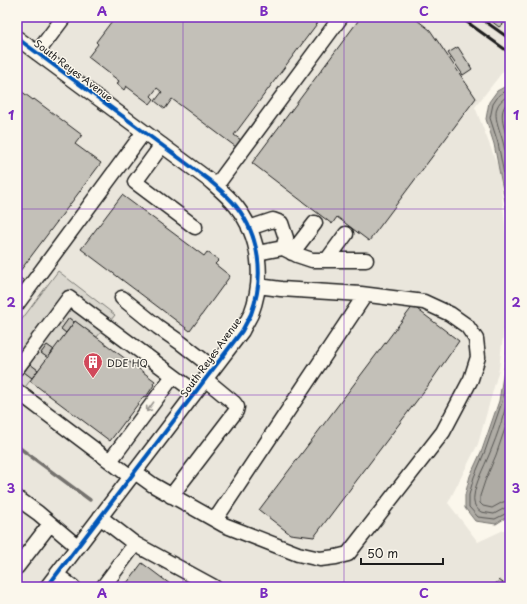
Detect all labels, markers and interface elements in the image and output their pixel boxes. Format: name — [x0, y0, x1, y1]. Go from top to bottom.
text: A — [97, 1, 107, 20]
text: B — [260, 1, 269, 20]
text: C — [419, 1, 429, 20]
street label: South Reyes Avenue — [31, 35, 117, 105]
text: 1 — [8, 105, 14, 124]
text: 1 — [513, 105, 519, 124]
text: 2 — [6, 292, 16, 311]
text: 2 — [511, 292, 521, 311]
street label: South Reyes Avenue — [176, 314, 244, 400]
building icon: DDE HQ — [82, 351, 104, 379]
place label: DDE HQ — [107, 355, 148, 370]
one-way arrow — [146, 402, 154, 413]
text: 3 — [7, 478, 16, 497]
text: 3 — [512, 478, 521, 497]
scale bar — [361, 540, 443, 566]
text: 50 m — [367, 544, 398, 562]
text: A — [97, 583, 107, 602]
text: B — [260, 583, 269, 602]
text: C — [419, 583, 429, 602]

